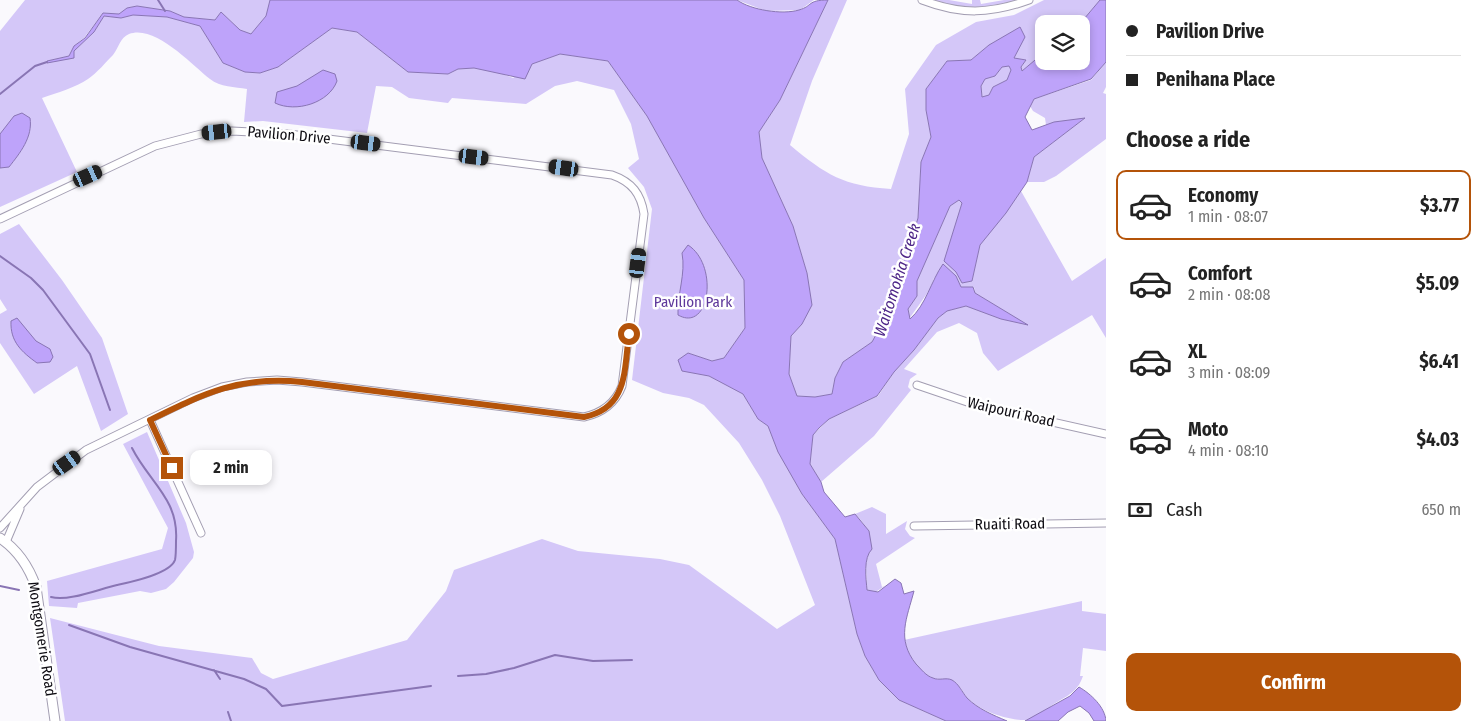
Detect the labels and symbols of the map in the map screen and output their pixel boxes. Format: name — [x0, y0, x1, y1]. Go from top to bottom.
street label: Pavilion Drive — [247, 122, 331, 148]
car — [201, 123, 232, 141]
car — [350, 134, 381, 152]
car — [458, 148, 489, 166]
car — [548, 158, 579, 178]
car — [71, 163, 104, 189]
water label: Waitomokia Creek — [870, 221, 924, 339]
car — [628, 247, 647, 279]
park label: Pavilion Park — [654, 293, 732, 311]
route start — [618, 323, 640, 345]
street label: Waipouri Road — [965, 393, 1057, 431]
car — [50, 448, 83, 478]
callout: 2 min — [190, 450, 272, 486]
route end — [161, 457, 183, 479]
street label: Ruaiti Road — [975, 514, 1045, 534]
street label: Montgomerie Road — [24, 580, 60, 698]

